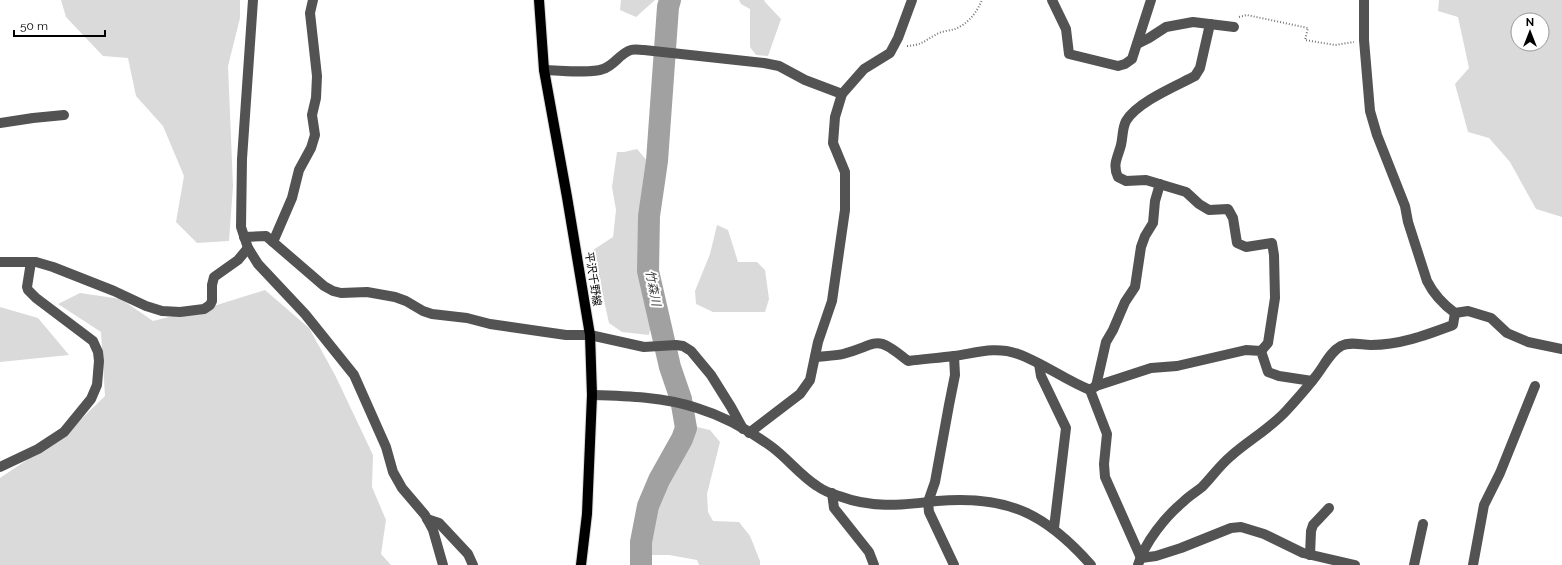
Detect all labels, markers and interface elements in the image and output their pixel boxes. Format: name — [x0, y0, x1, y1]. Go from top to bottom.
scale bar — [14, 12, 105, 38]
north arrow — [1510, 12, 1550, 52]
text: N — [1526, 16, 1534, 29]
text: 50 m — [20, 19, 48, 33]
street label: 平沢千野線 — [582, 251, 604, 307]
water label: 竹森川 — [643, 269, 664, 309]

